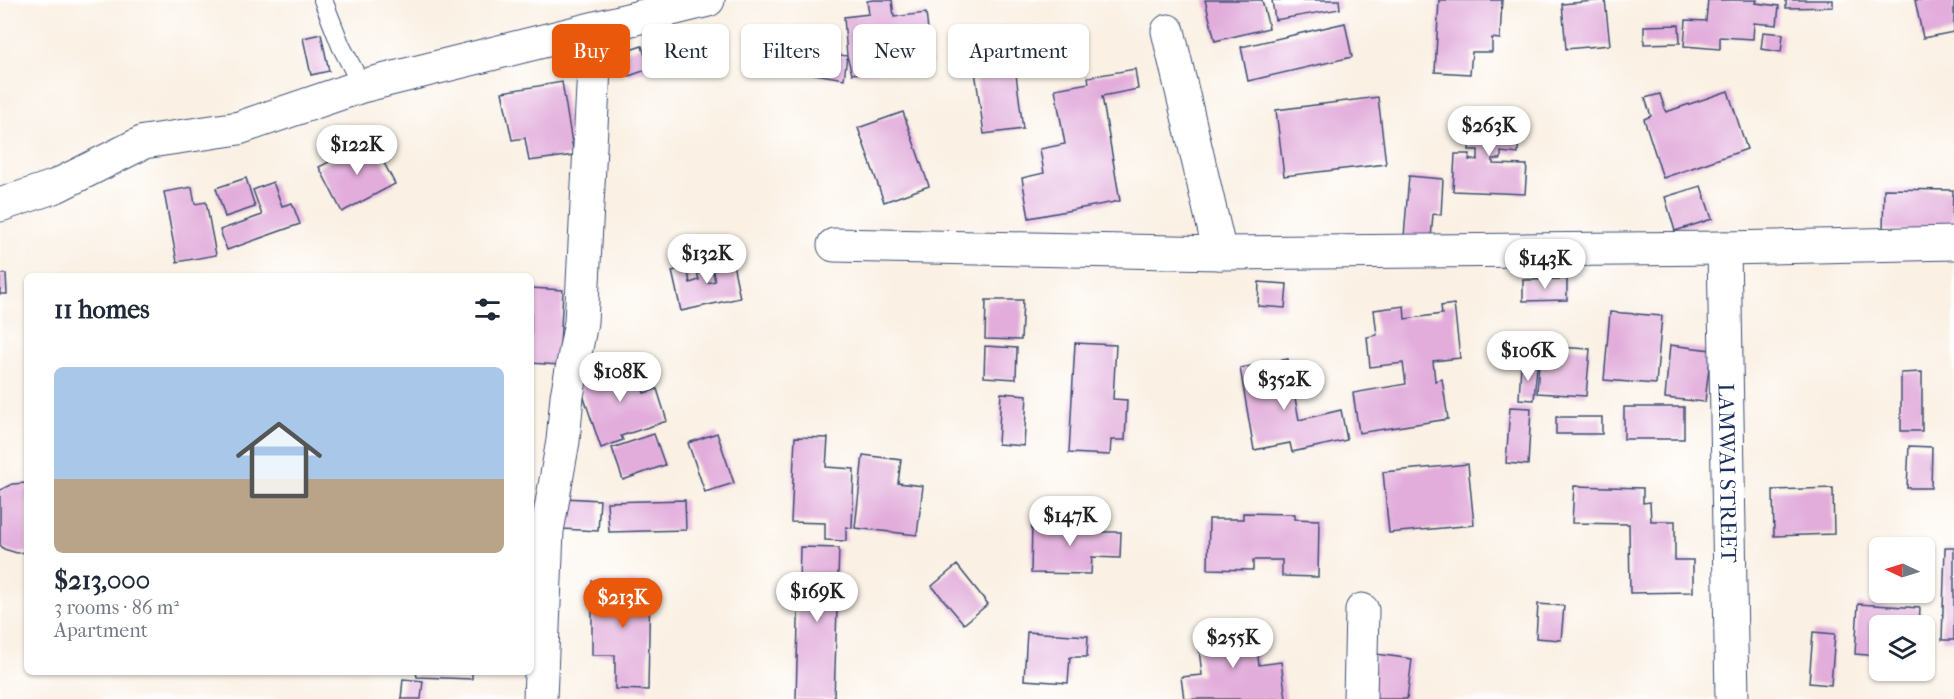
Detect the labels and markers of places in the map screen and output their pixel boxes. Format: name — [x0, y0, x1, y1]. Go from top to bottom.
pin: $263K — [1447, 106, 1531, 157]
pin: $122K — [315, 125, 399, 176]
pin: $132K — [665, 234, 749, 285]
pin: $143K — [1503, 239, 1587, 290]
pin: $106K — [1486, 331, 1570, 382]
pin: $108K — [578, 352, 662, 403]
pin: $352K — [1242, 360, 1326, 411]
pin: $147K — [1028, 496, 1112, 547]
pin: $169K — [775, 572, 859, 623]
pin: $213K — [581, 578, 665, 629]
pin: $255K — [1191, 618, 1275, 669]

